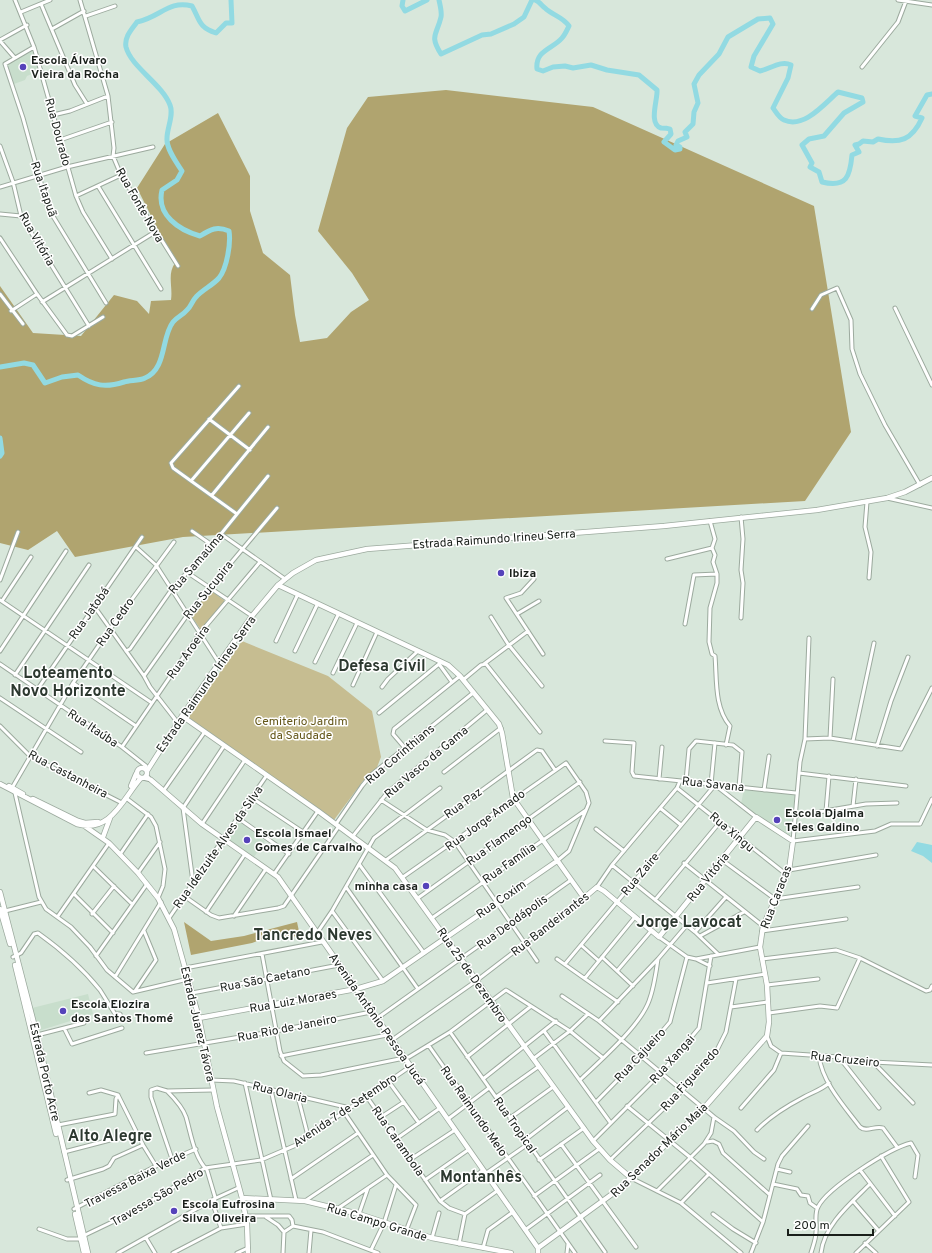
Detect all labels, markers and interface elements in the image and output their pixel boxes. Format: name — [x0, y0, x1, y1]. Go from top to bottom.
place label: Escola Álvaro Vieira da Rocha — [31, 53, 119, 83]
marker: Escola Álvaro Vieira da Rocha — [18, 62, 28, 72]
street label: Rua Dourado — [40, 97, 74, 168]
street label: Rua Itapuã — [26, 159, 60, 219]
street label: Rua Fonte Nova — [111, 165, 167, 246]
street label: Rua Vitória — [14, 210, 58, 269]
street label: Estrada Raimundo Irineu Serra — [412, 526, 576, 554]
street label: Rua Samaúma — [165, 529, 228, 598]
street label: Rua Sucupira — [180, 558, 237, 623]
place label: Ibiza — [509, 566, 536, 582]
marker: Ibiza — [496, 568, 506, 578]
street label: Rua Jatobá — [66, 584, 114, 643]
street label: Rua Cedro — [93, 595, 139, 650]
street label: Estrada Raimundo Irineu Serra — [153, 613, 260, 756]
street label: Rua Aroeira — [164, 622, 214, 683]
district label: Defesa Civil — [338, 657, 426, 677]
district label: Loteamento Novo Horizonte — [10, 664, 126, 702]
street label: Rua Itaúba — [64, 706, 121, 752]
park label: Cemiterio Jardim da Saudade — [254, 714, 348, 744]
street label: Rua Corinthians — [363, 721, 439, 788]
street label: Rua Vasco da Gama — [381, 723, 472, 803]
street label: Rua Castanheira — [25, 747, 110, 803]
street label: Rua Savana — [681, 774, 745, 796]
street label: Rua Idelzuite Alves da Silva — [170, 783, 267, 912]
street label: Rua Paz — [441, 785, 486, 823]
street label: Rua Jorge Amado — [442, 786, 529, 855]
place label: Escola Djalma Teles Galdino — [785, 806, 864, 836]
street label: Rua Xingu — [705, 809, 757, 856]
street label: Rua Flamengo — [464, 811, 536, 870]
marker: Escola Djalma Teles Galdino — [772, 815, 782, 825]
place label: Escola Ismael Gomes de Carvalho — [255, 826, 363, 856]
marker: Escola Ismael Gomes de Carvalho — [242, 835, 252, 845]
street label: Rua Família — [480, 840, 539, 888]
street label: Rua Zaire — [618, 850, 664, 900]
street label: Rua Vitória — [684, 850, 734, 906]
street label: Rua Caracas — [758, 863, 796, 931]
street label: Rua Coxim — [473, 877, 530, 923]
place label: minha casa — [355, 879, 418, 895]
marker: minha casa — [421, 881, 431, 891]
street label: Rua Bandeirantes — [508, 889, 593, 960]
street label: Rua Deodápolis — [474, 892, 551, 954]
district label: Jorge Lavocat — [636, 913, 742, 933]
street label: Rua 25 de Dezembro — [432, 925, 510, 1026]
district label: Tancredo Neves — [254, 926, 373, 946]
street label: Avenida Antônio Pessoa Jucá — [325, 951, 428, 1089]
street label: Rua São Caetano — [219, 963, 312, 997]
street label: Estrada Juarez Távora — [176, 965, 218, 1084]
street label: Rua Luiz Moraes — [248, 986, 338, 1018]
place label: Escola Elozira dos Santos Thomé — [71, 997, 173, 1027]
marker: Escola Elozira dos Santos Thomé — [58, 1006, 68, 1016]
street label: Rua Rio de Janeiro — [236, 1011, 339, 1046]
street label: Estrada Porto Acre — [25, 1021, 63, 1123]
street label: Rua Cajueiro — [612, 1025, 670, 1086]
street label: Rua Xangai — [647, 1032, 699, 1088]
street label: Rua Figueiredo — [658, 1044, 724, 1115]
street label: Rua Cruzeiro — [810, 1048, 881, 1072]
street label: Rua Raimundo Melo — [436, 1063, 511, 1160]
street label: Avenida 7 de Setembro — [290, 1070, 401, 1152]
street label: Rua Olaria — [251, 1078, 309, 1108]
street label: Rua Tropical — [489, 1094, 539, 1157]
street label: Rua Senador Mário Maia — [608, 1100, 712, 1201]
street label: Rua Carambola — [367, 1103, 427, 1180]
district label: Alto Alegre — [68, 1127, 152, 1147]
street label: Travessa Baixa Verde — [82, 1147, 189, 1212]
street label: Travessa São Pedro — [108, 1165, 207, 1231]
district label: Montanhês — [440, 1168, 522, 1188]
place label: Escola Eufrosina Silva Oliveira — [182, 1197, 275, 1227]
street label: Rua Campo Grande — [325, 1200, 429, 1246]
marker: Escola Eufrosina Silva Oliveira — [169, 1206, 179, 1216]
scale bar — [788, 1211, 873, 1237]
text: 200 m — [794, 1218, 830, 1234]

